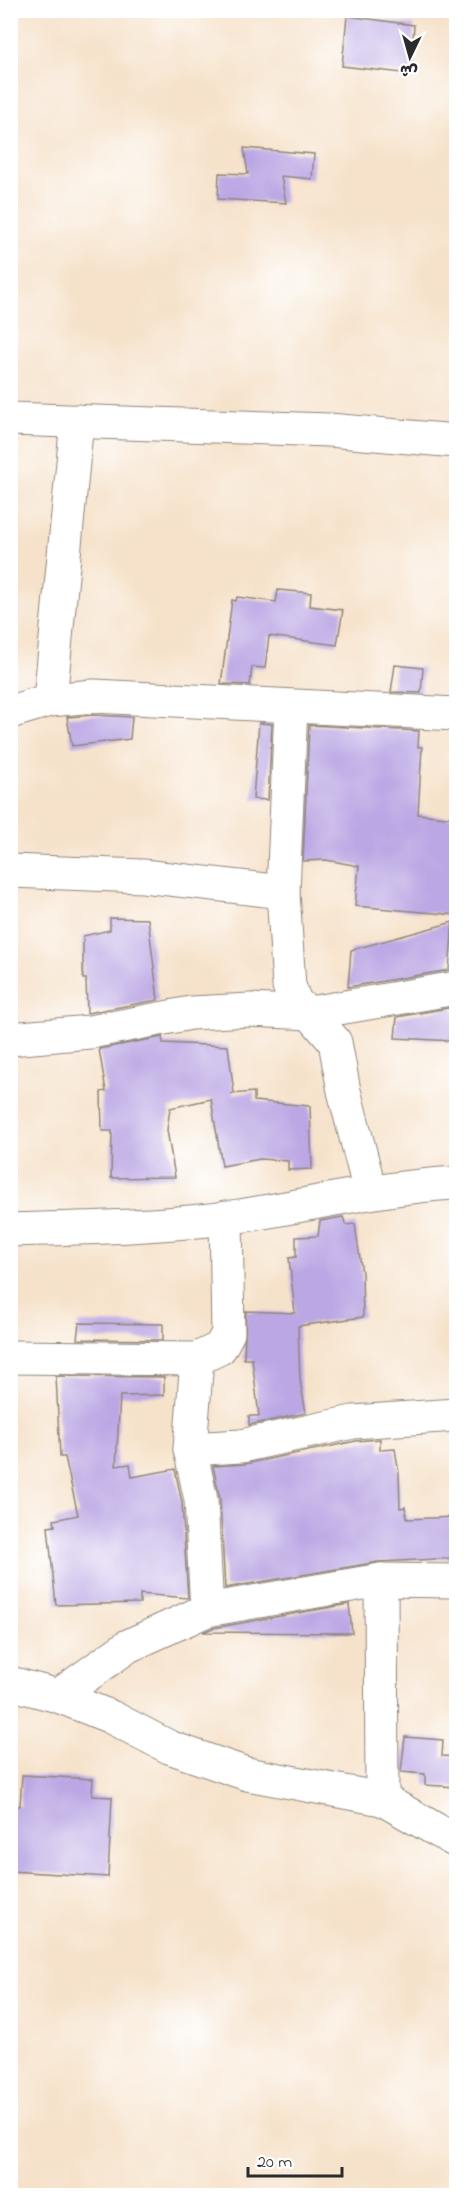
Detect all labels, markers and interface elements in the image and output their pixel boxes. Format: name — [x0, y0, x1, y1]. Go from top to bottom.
north arrow — [380, 27, 440, 87]
text: ش — [399, 57, 419, 83]
scale bar — [248, 2140, 342, 2178]
text: 20 m — [257, 2150, 292, 2176]

